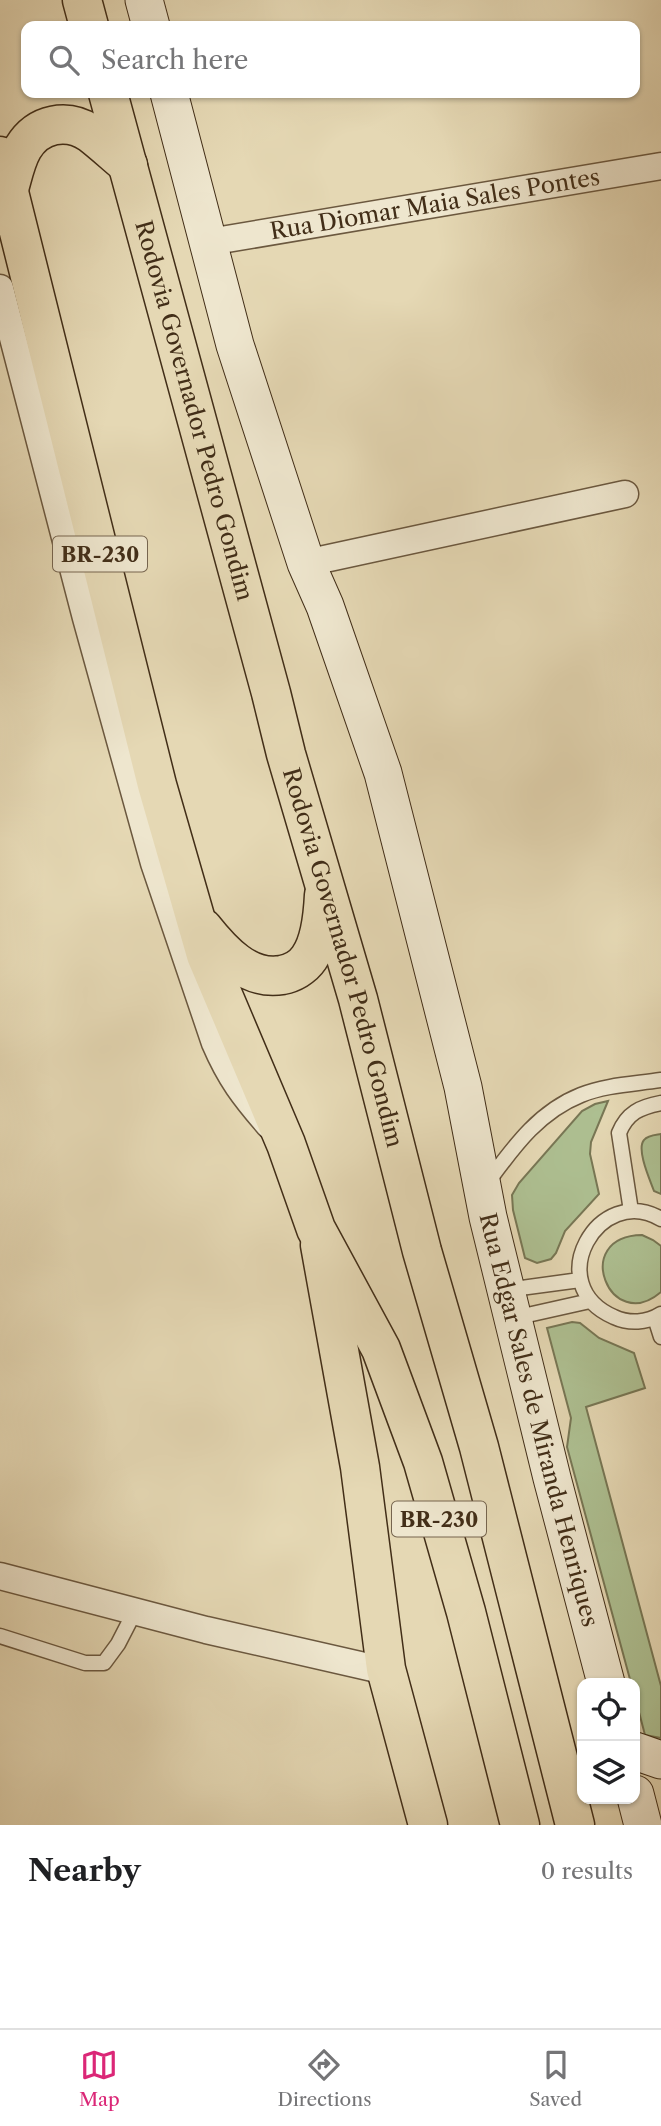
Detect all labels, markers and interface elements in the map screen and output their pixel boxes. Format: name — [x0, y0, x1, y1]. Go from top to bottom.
search box — [21, 21, 640, 98]
icon: search — [45, 41, 83, 79]
text: Search here — [101, 44, 248, 76]
street label: Rua Diomar Maia Sales Pontes — [268, 163, 602, 246]
street label: Rodovia Governador Pedro Gondim — [129, 217, 259, 604]
road number: BR-230 — [53, 536, 147, 572]
street label: Rodovia Governador Pedro Gondim — [277, 765, 409, 1150]
street label: Rua Edgar Sales de Miranda Henriques — [473, 1210, 605, 1630]
road number: BR-230 — [392, 1502, 486, 1536]
map controls — [577, 1678, 640, 1804]
button: locate — [577, 1678, 640, 1741]
button: layers — [577, 1741, 640, 1804]
text: Nearby — [28, 1852, 141, 1889]
text: 0 results — [541, 1857, 633, 1885]
tab: Map — [79, 2046, 120, 2111]
tab: Directions — [278, 2046, 371, 2111]
tab: Saved — [529, 2046, 582, 2111]

